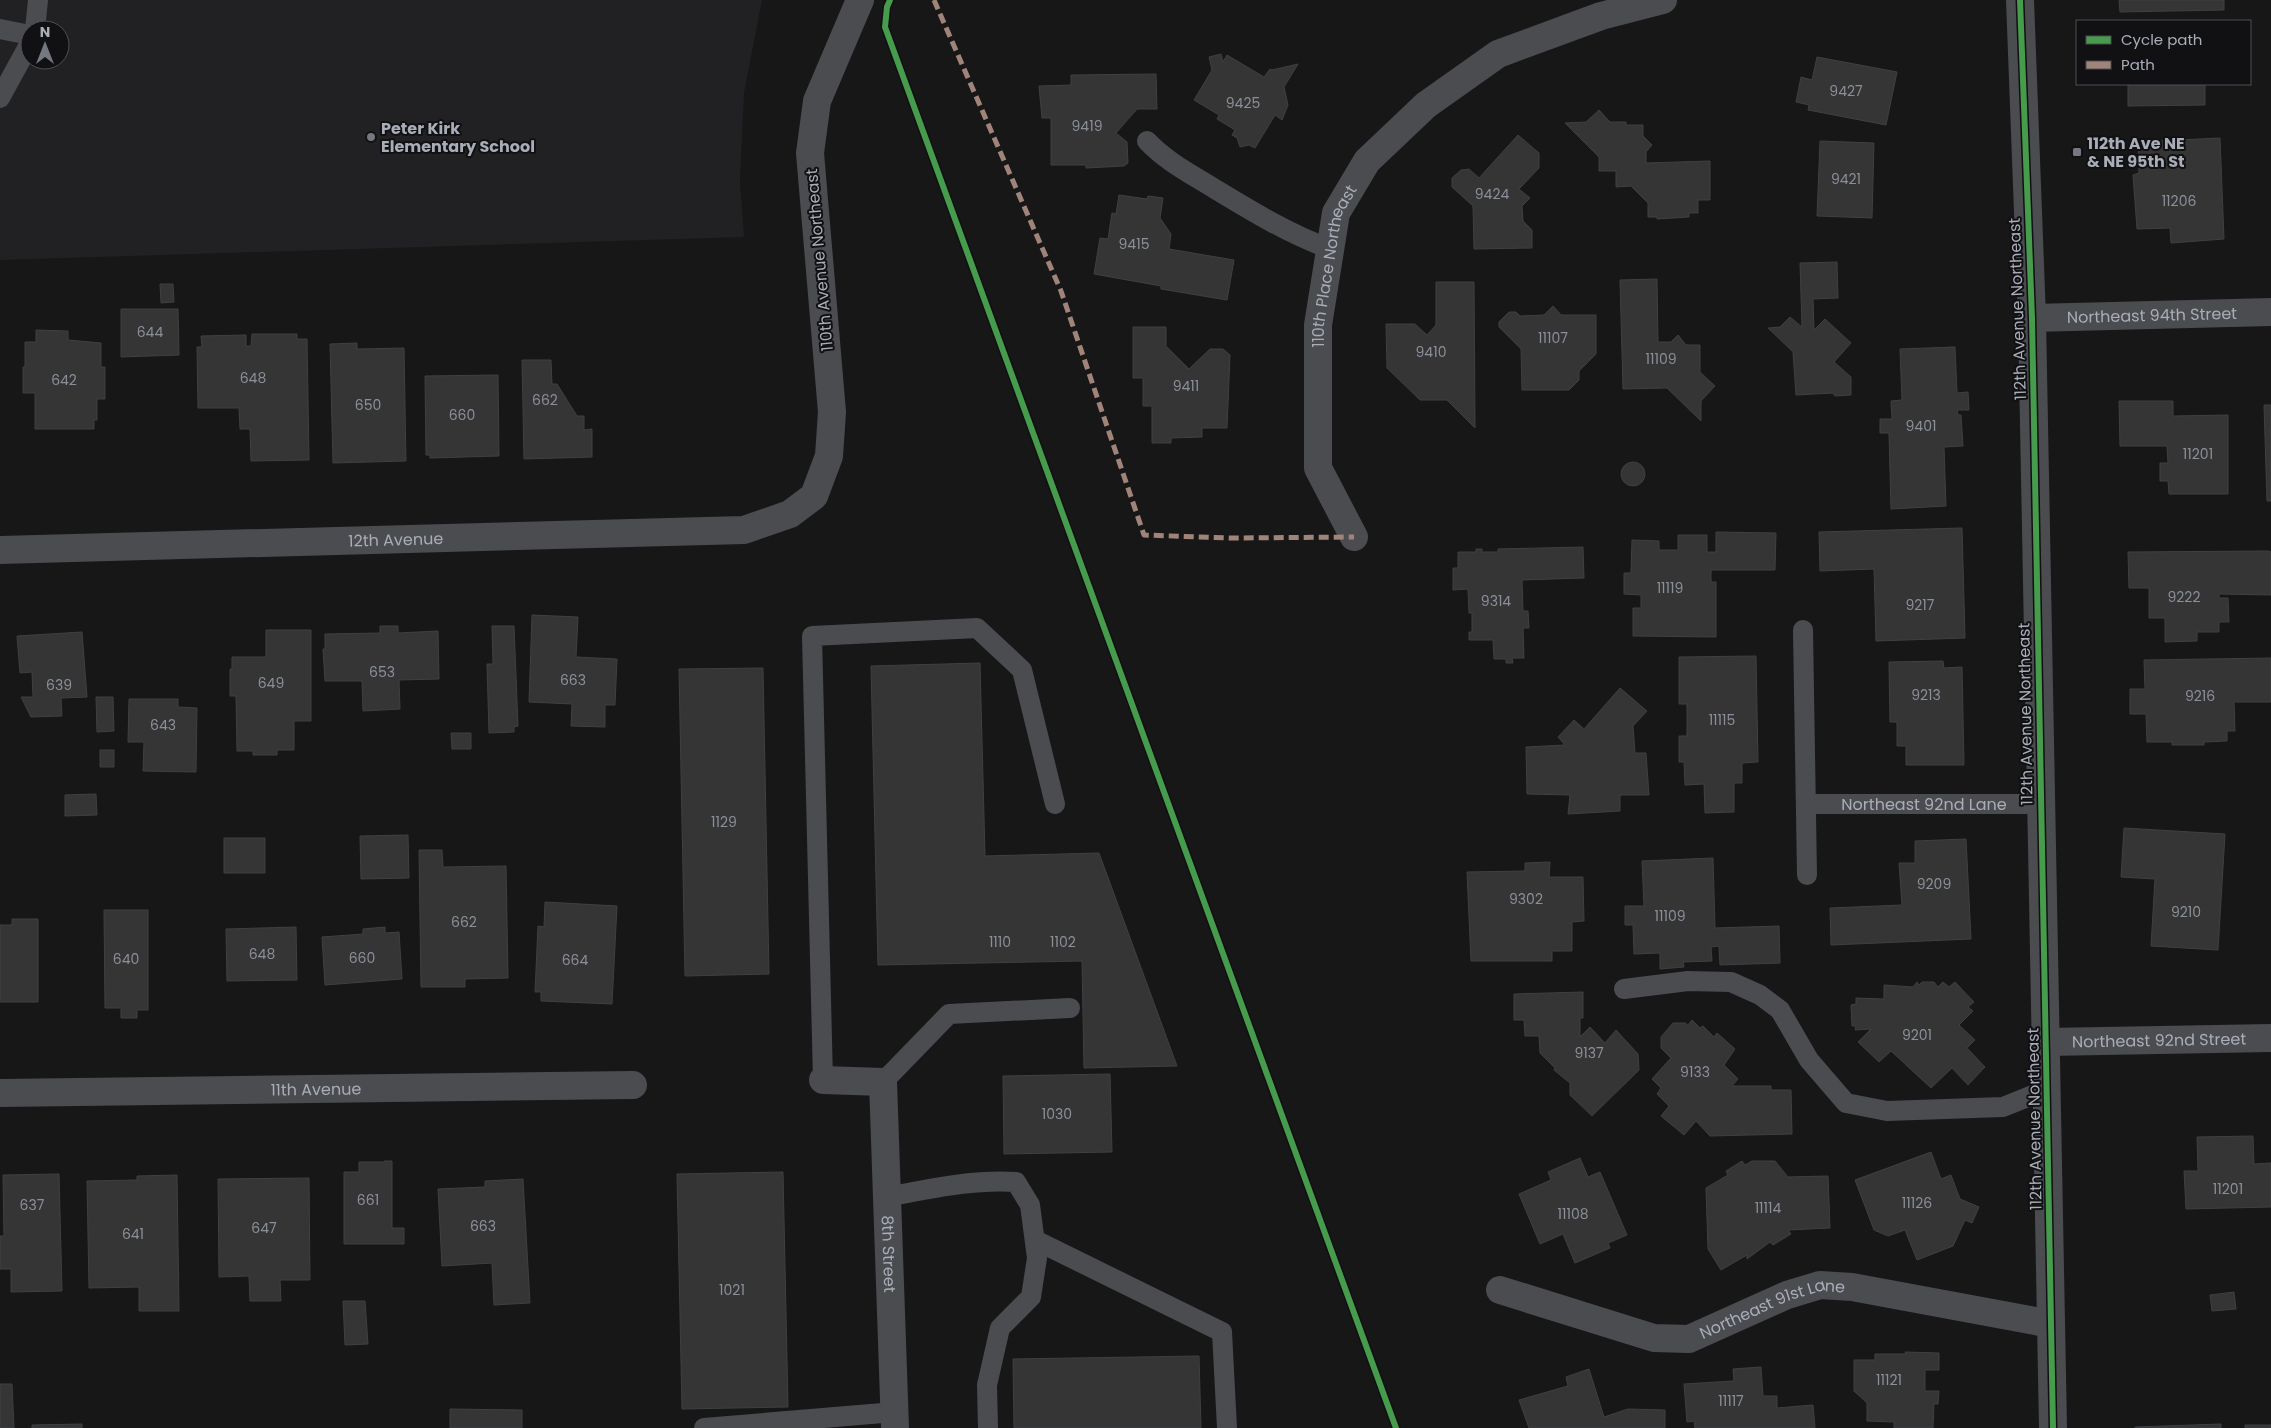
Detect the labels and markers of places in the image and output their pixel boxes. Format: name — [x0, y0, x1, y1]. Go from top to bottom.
place label: Peter Kirk Elementary School — [381, 117, 535, 158]
marker: Peter Kirk Elementary School — [365, 131, 377, 143]
place label: 112th Ave NE & NE 95th St — [2087, 132, 2185, 173]
marker: 112th Ave NE & NE 95th St — [2071, 146, 2083, 158]

